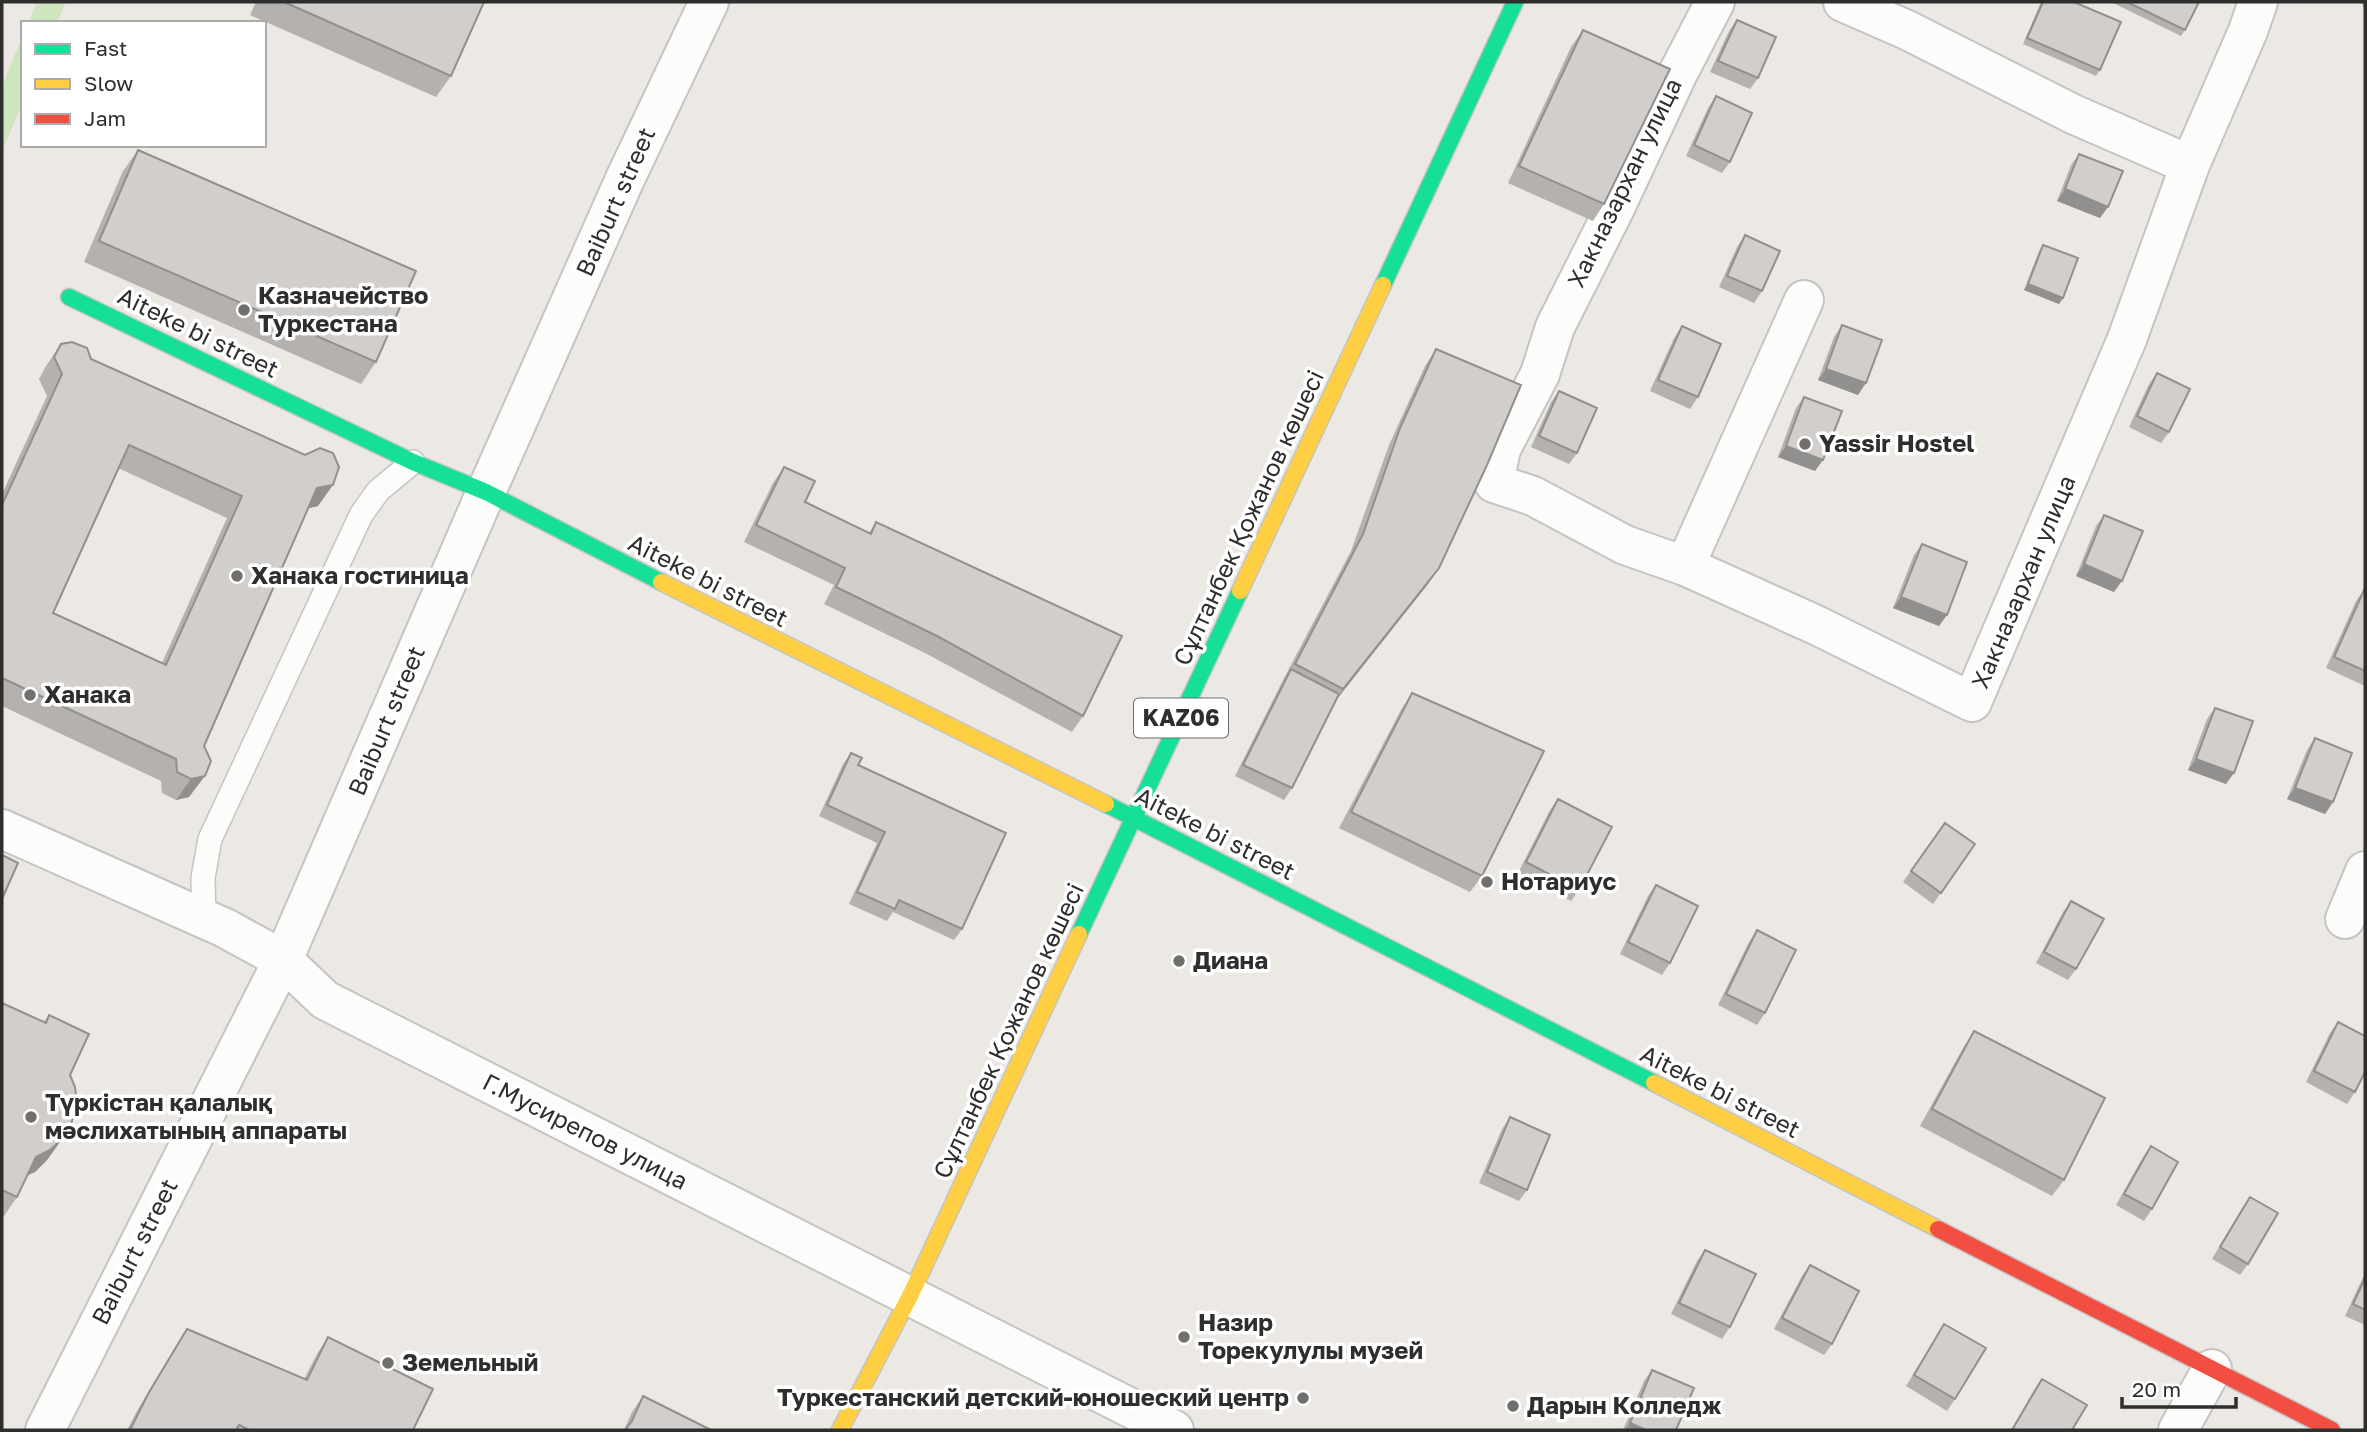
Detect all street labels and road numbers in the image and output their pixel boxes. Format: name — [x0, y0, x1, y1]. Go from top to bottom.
street label: Хакназархан улица — [1560, 73, 1687, 292]
street label: Baiburt street — [569, 123, 660, 280]
street label: Aiteke bi street — [114, 280, 284, 383]
street label: Сұлтанбек Қожанов көшесі — [1166, 365, 1330, 670]
street label: Хакназархан улица — [1965, 470, 2081, 693]
street label: Aiteke bi street — [624, 527, 793, 632]
street label: Baiburt street — [341, 641, 430, 800]
road number: KАZ06 — [1134, 698, 1228, 738]
street label: Aiteke bi street — [1131, 780, 1300, 885]
street label: Сұлтанбек Қожанов көшесі — [926, 878, 1090, 1183]
street label: Aiteke bi street — [1636, 1038, 1805, 1143]
street label: Г.Мусирепов улица — [478, 1066, 693, 1195]
street label: Baiburt street — [84, 1174, 183, 1329]

